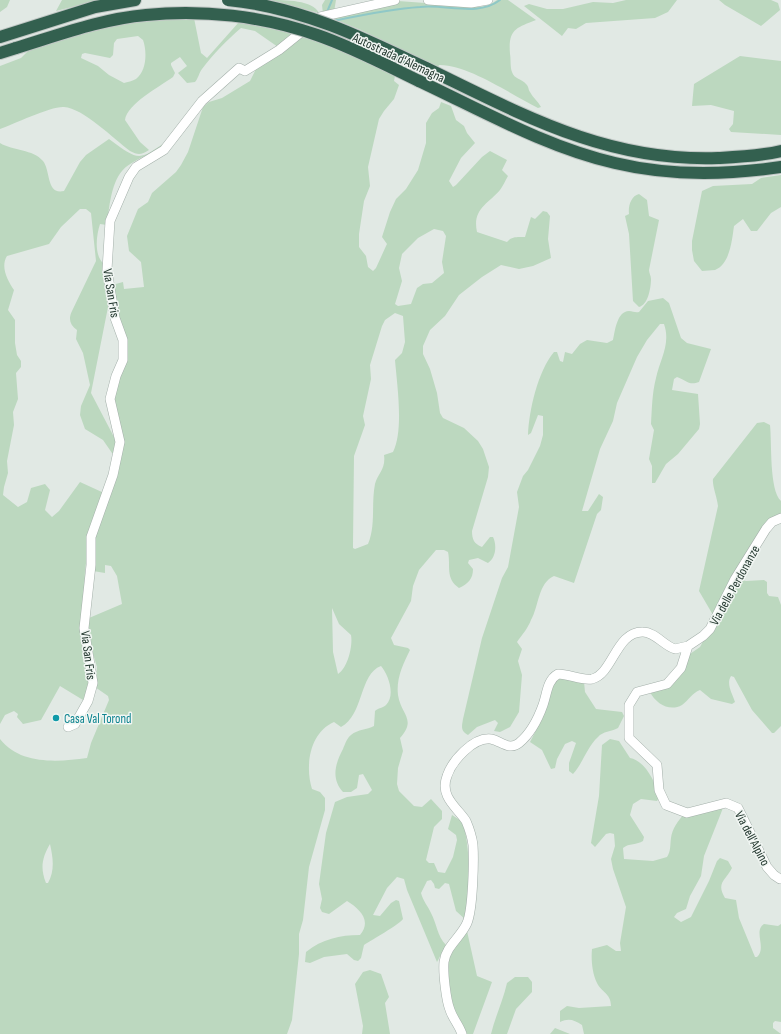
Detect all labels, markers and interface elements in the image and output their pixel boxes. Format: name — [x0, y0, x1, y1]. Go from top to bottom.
street label: Autostrada d'Alemagna — [349, 29, 447, 86]
street label: Via San Fris — [99, 268, 123, 319]
street label: Via delle Perdonanze — [706, 543, 763, 628]
street label: Via San Fris — [77, 630, 99, 681]
place label: Casa Val Torond — [64, 711, 131, 727]
marker: Casa Val Torond — [51, 713, 61, 723]
street label: Via dell'Alpino — [731, 808, 773, 869]

